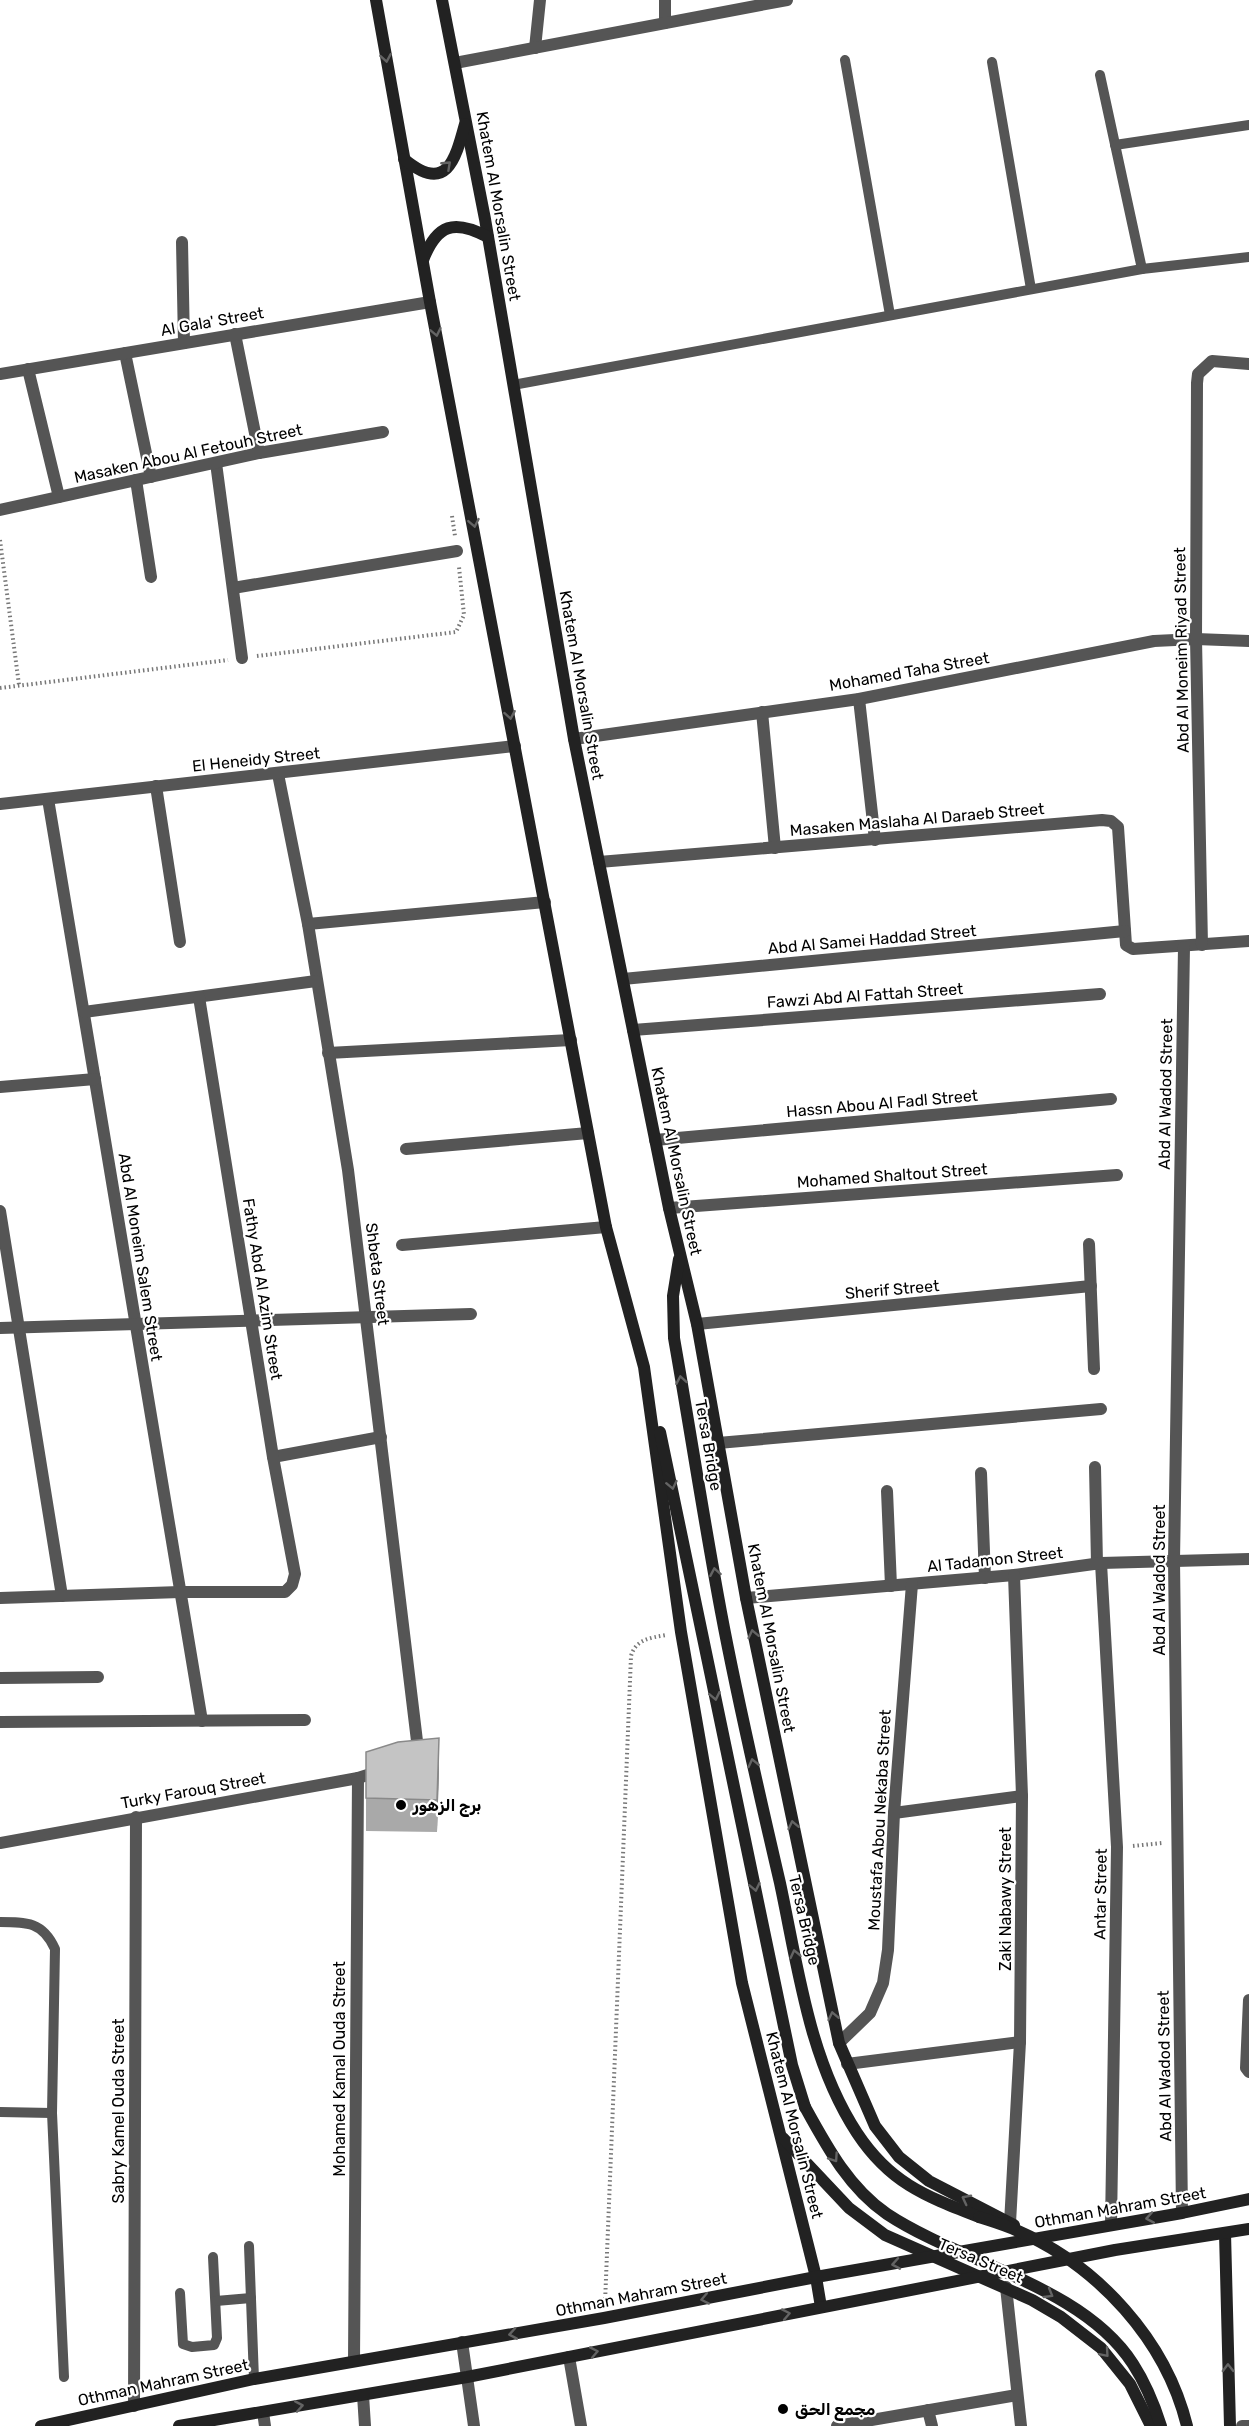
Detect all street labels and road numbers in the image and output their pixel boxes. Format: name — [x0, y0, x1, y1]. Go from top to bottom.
street label: Khatem Al Morsalin Street — [472, 110, 525, 302]
street label: Al Gala' Street — [159, 303, 265, 340]
street label: Masaken Abou Al Fetouh Street — [72, 420, 304, 487]
street label: Abd Al Moneim Riyad Street — [1170, 547, 1193, 753]
street label: Khatem Al Morsalin Street — [555, 589, 608, 781]
street label: Mohamed Taha Street — [828, 648, 991, 695]
street label: El Heneidy Street — [191, 743, 321, 776]
street label: Masaken Maslaha Al Daraeb Street — [789, 799, 1045, 840]
street label: Abd Al Samei Haddad Street — [767, 921, 977, 958]
street label: Fawzi Abd Al Fattah Street — [766, 979, 964, 1012]
street label: Abd Al Wadod Street — [1155, 1018, 1176, 1170]
street label: Khatem Al Morsalin Street — [647, 1065, 706, 1257]
street label: Hassn Abou Al Fadl Street — [786, 1086, 979, 1121]
street label: Abd Al Moneim Salem Street — [115, 1152, 166, 1362]
street label: Mohamed Shaltout Street — [796, 1159, 988, 1192]
street label: Fathy Abd Al Azim Street — [239, 1197, 286, 1381]
street label: Shbeta Street — [362, 1222, 393, 1327]
street label: Sherif Street — [844, 1276, 940, 1303]
street label: Tersa Bridge — [691, 1398, 726, 1492]
street label: Abd Al Wadod Street — [1150, 1504, 1169, 1656]
street label: Khatem Al Morsalin Street — [744, 1542, 799, 1734]
street label: Al Tadamon Street — [926, 1543, 1064, 1576]
street label: Moustafa Abou Nekaba Street — [864, 1709, 895, 1931]
street label: Turky Farouq Street — [119, 1768, 267, 1813]
street label: Zaki Nabawy Street — [996, 1827, 1015, 1971]
street label: Antar Street — [1090, 1848, 1111, 1940]
street label: Tersa Bridge — [785, 1873, 824, 1967]
street label: Mohamed Kamal Ouda Street — [330, 1961, 349, 2177]
street label: Abd Al Wadod Street — [1154, 1990, 1175, 2142]
street label: Sabry Kamel Ouda Street — [109, 2018, 128, 2204]
street label: Khatem Al Morsalin Street — [762, 2030, 827, 2221]
street label: Othman Mahram Street — [1033, 2183, 1207, 2232]
street label: Tersa Street — [936, 2234, 1026, 2287]
street label: Othman Mahram Street — [554, 2269, 728, 2320]
street label: Othman Mahram Street — [76, 2355, 250, 2410]

